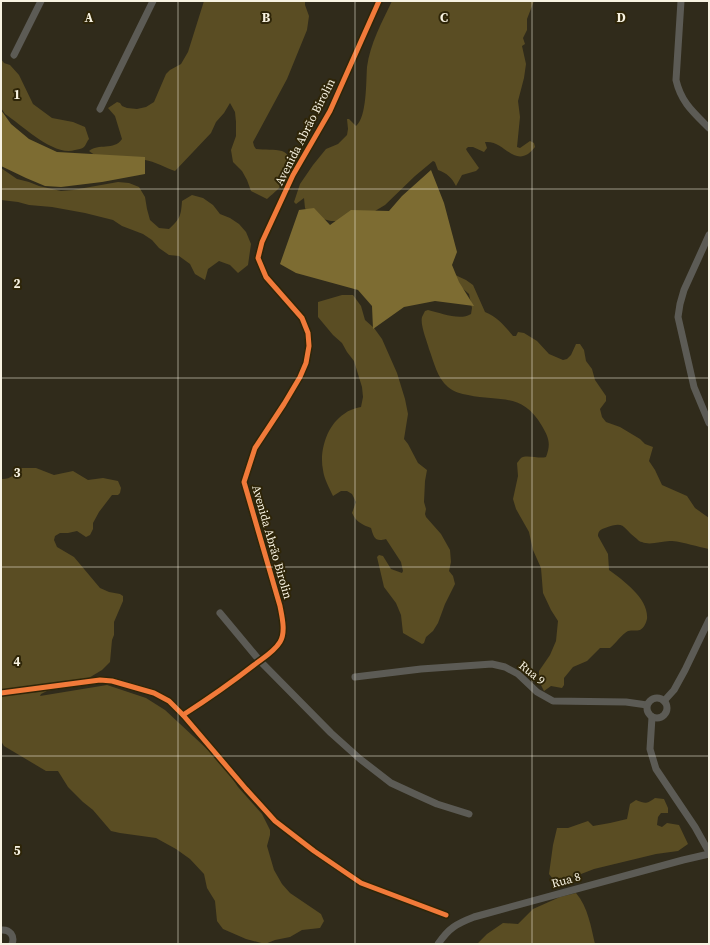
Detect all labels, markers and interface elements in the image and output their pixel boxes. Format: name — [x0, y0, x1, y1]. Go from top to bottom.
text: A — [85, 9, 94, 26]
text: B — [262, 9, 271, 26]
text: C — [440, 9, 448, 26]
text: D — [616, 9, 626, 26]
street label: Avenida Abrão Birolin — [271, 76, 339, 188]
text: 1 — [13, 86, 21, 103]
text: 2 — [13, 275, 21, 292]
text: 3 — [13, 464, 21, 481]
street label: Avenida Abrão Birolin — [248, 483, 296, 601]
text: 4 — [13, 653, 21, 670]
street label: Rua 9 — [515, 657, 549, 689]
text: 5 — [13, 842, 21, 859]
street label: Rua 8 — [550, 868, 582, 892]

